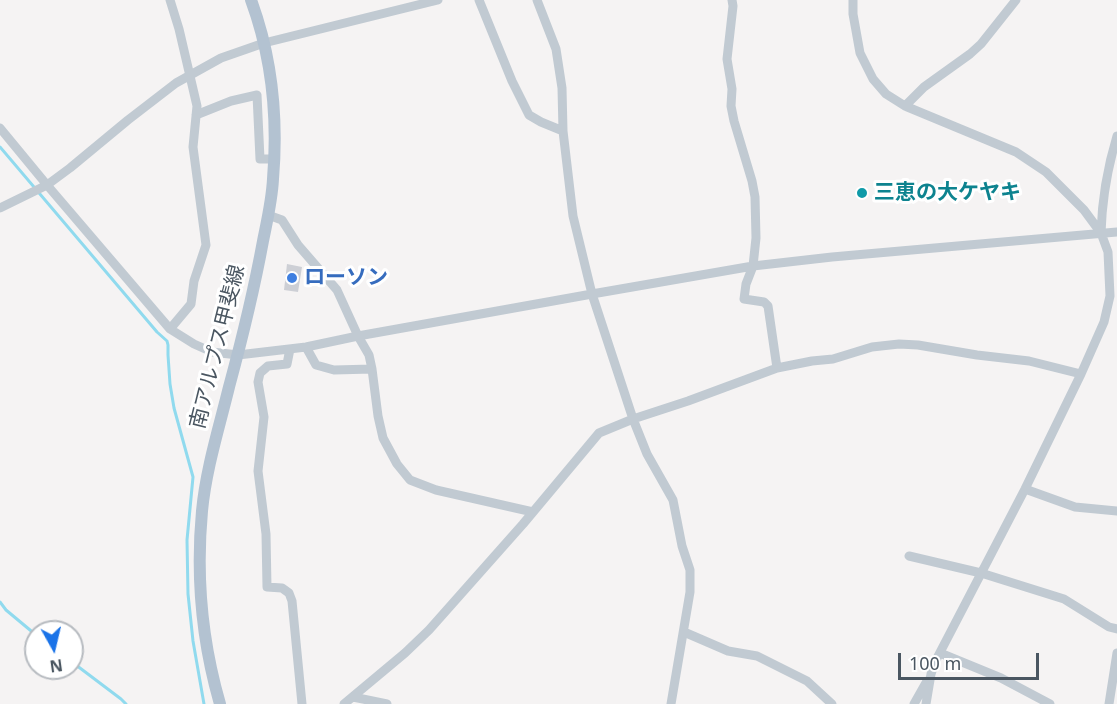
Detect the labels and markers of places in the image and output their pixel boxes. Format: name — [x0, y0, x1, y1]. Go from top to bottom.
place label: 三恵の大ケヤキ — [874, 180, 1021, 206]
marker: 三恵の大ケヤキ — [855, 186, 869, 200]
place label: ローソン — [304, 265, 388, 291]
marker: ローソン — [285, 271, 299, 285]

